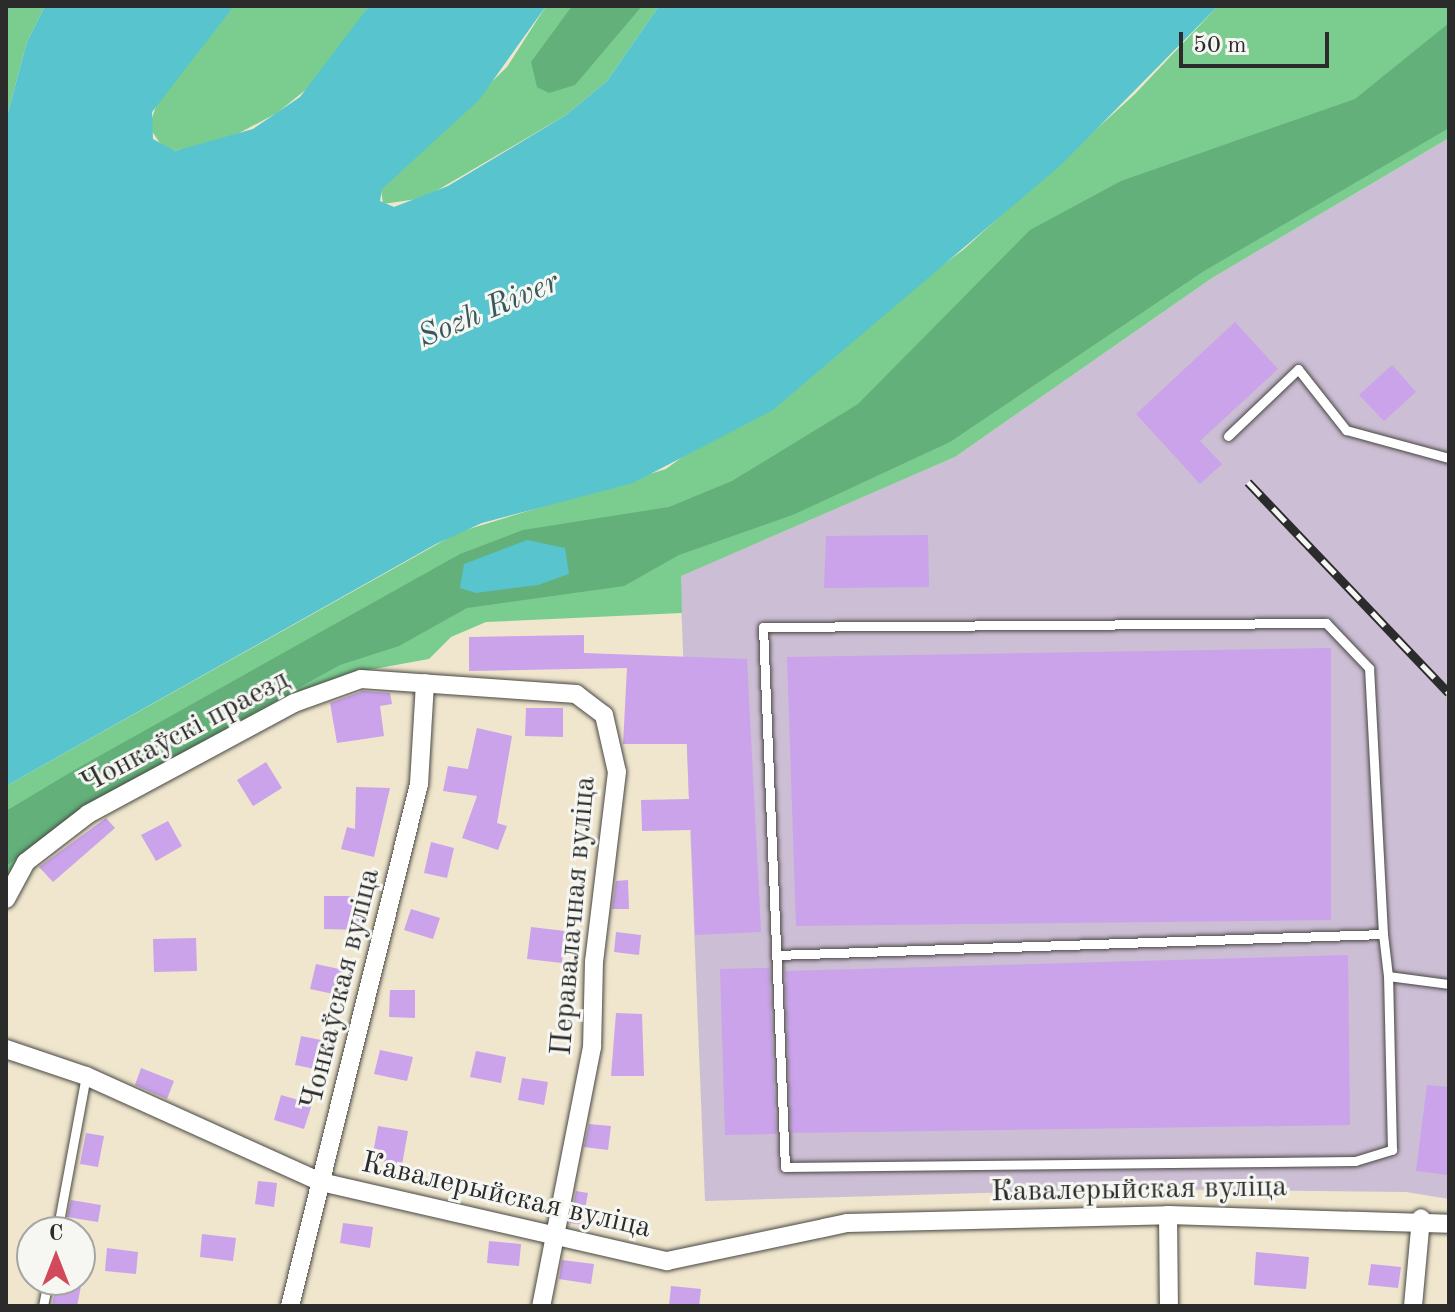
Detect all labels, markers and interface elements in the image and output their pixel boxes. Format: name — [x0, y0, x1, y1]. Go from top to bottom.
scale bar — [1183, 16, 1333, 66]
text: 50 m — [1193, 34, 1247, 58]
water label: Sozh River — [413, 264, 565, 358]
street label: Чонкаўскі праезд — [75, 662, 295, 802]
street label: Перавалачная вуліца — [544, 775, 604, 1057]
street label: Чонкаўская вуліца — [294, 864, 388, 1114]
street label: Кавалерыйская вуліца — [358, 1145, 654, 1247]
street label: Кавалерыйская вуліца — [991, 1169, 1287, 1211]
north arrow — [16, 1216, 96, 1296]
text: С — [49, 1223, 63, 1245]

